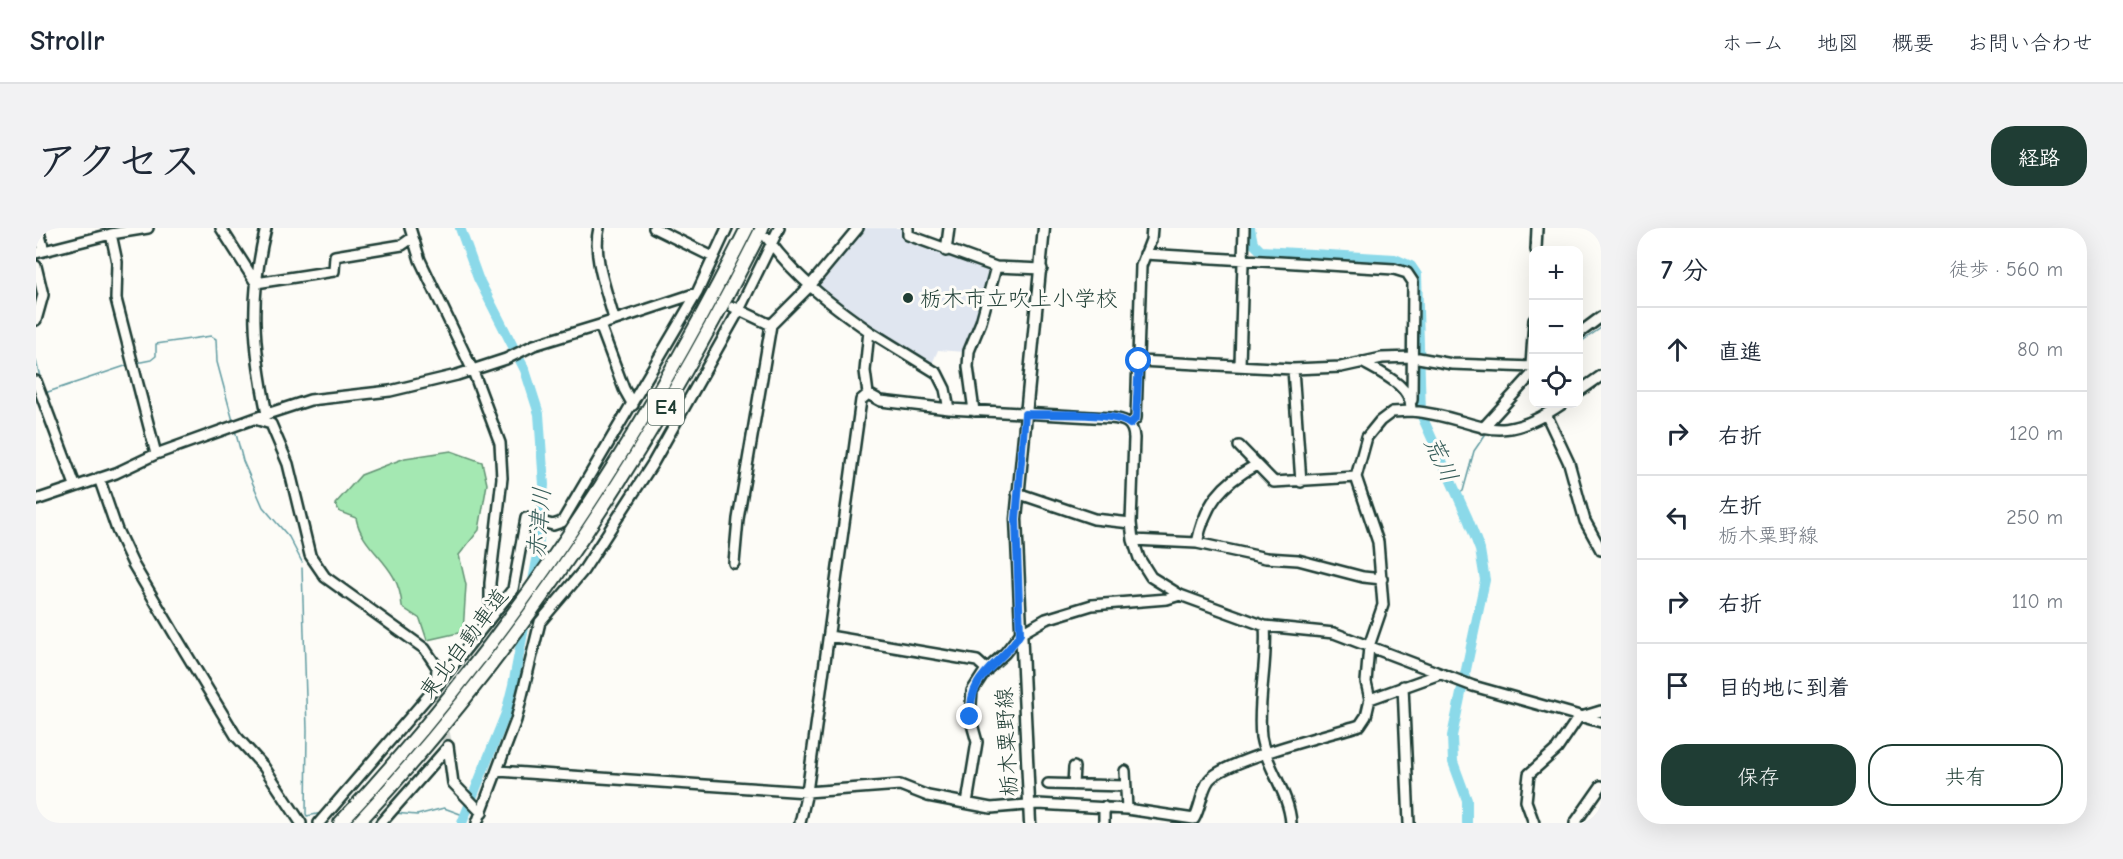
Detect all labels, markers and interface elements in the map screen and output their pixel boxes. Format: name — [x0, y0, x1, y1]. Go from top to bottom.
text: Strollr — [30, 25, 104, 57]
text: ホーム — [1722, 31, 1784, 55]
text: 地図 — [1817, 31, 1859, 55]
text: 概要 — [1892, 31, 1934, 55]
text: お問い合わせ — [1967, 31, 2093, 55]
button: 経路 — [1991, 126, 2087, 186]
text: アクセス — [36, 137, 201, 186]
map controls — [1529, 246, 1583, 408]
button: + — [1529, 246, 1583, 300]
text: 7 分 — [1661, 256, 1708, 286]
text: 徒歩 · 560 m — [1949, 258, 2063, 281]
place label: 栃木市立吹上小学校 — [920, 286, 1118, 312]
marker: 栃木市立吹上小学校 — [901, 291, 915, 305]
button: − — [1529, 300, 1583, 354]
icon: ahead — [1661, 333, 1694, 366]
text: 80 m — [2017, 338, 2063, 361]
text: 直進 — [1718, 339, 1762, 365]
route start — [1125, 347, 1151, 373]
button: locate — [1529, 354, 1583, 408]
road number: E4 — [648, 389, 684, 425]
icon: right — [1661, 417, 1694, 450]
text: 120 m — [2009, 422, 2063, 445]
text: 右折 — [1718, 423, 1762, 449]
water label: 荒川 — [1418, 431, 1464, 487]
water label: 赤津川 — [522, 486, 556, 560]
text: 左折 — [1718, 493, 1762, 519]
icon: left — [1661, 501, 1694, 534]
text: 250 m — [2006, 506, 2063, 529]
text: 栃木粟野線 — [1718, 524, 1818, 547]
street label: 東北自動車道 — [414, 583, 514, 704]
icon: right — [1661, 585, 1694, 618]
text: 110 m — [2012, 590, 2063, 613]
text: 右折 — [1718, 591, 1762, 617]
icon: arrive — [1661, 669, 1694, 702]
text: 目的地に到着 — [1718, 675, 1850, 701]
street label: 栃木粟野線 — [991, 686, 1023, 798]
route end — [956, 703, 982, 729]
button: 保存 — [1661, 744, 1856, 806]
button: 共有 — [1868, 744, 2063, 806]

